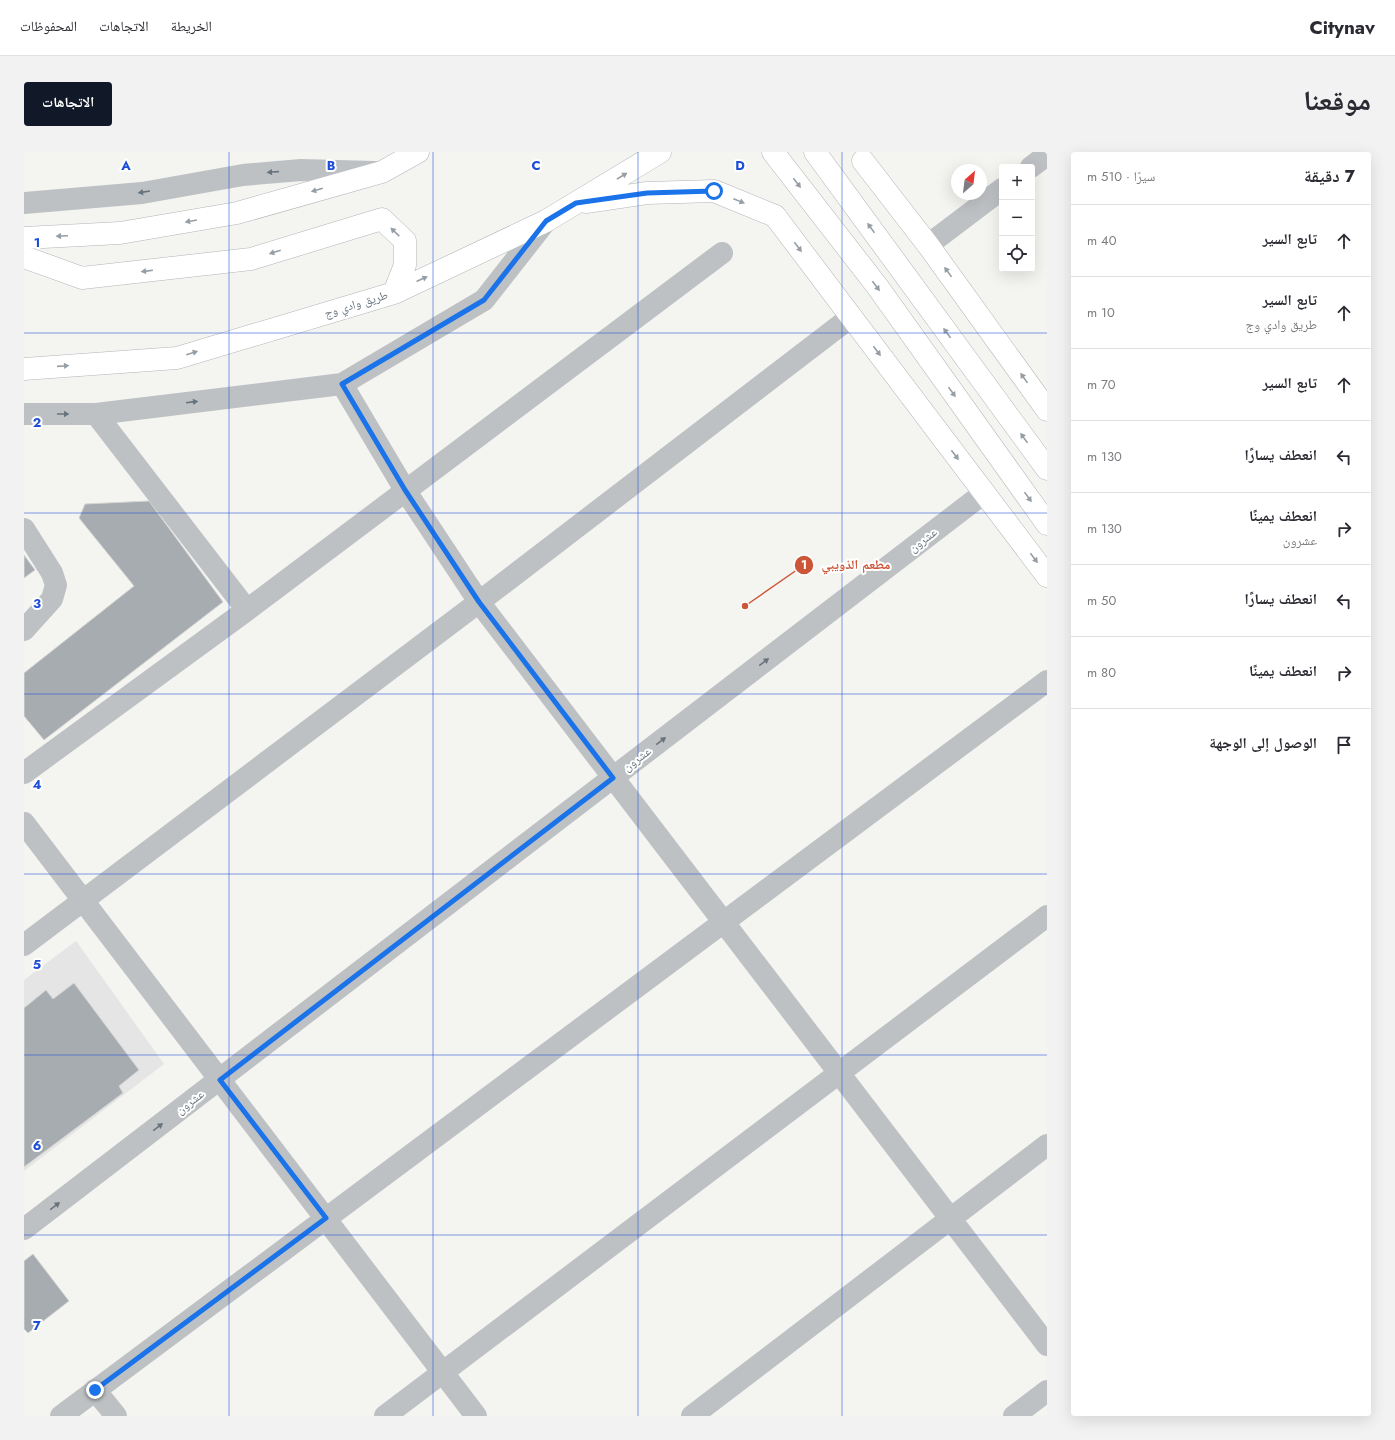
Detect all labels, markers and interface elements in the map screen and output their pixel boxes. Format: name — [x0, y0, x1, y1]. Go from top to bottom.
text: Citynav — [1309, 14, 1375, 41]
text: المحفوظات — [20, 16, 77, 36]
text: الاتجاهات — [99, 16, 149, 36]
text: الخريطة — [171, 16, 212, 36]
text: موقعنا — [1303, 80, 1371, 121]
button: الاتجاهات — [24, 82, 112, 126]
text: A — [120, 156, 131, 175]
text: B — [327, 156, 336, 175]
text: C — [531, 156, 541, 175]
text: D — [735, 156, 745, 175]
north arrow — [951, 164, 987, 200]
map controls — [999, 164, 1035, 272]
button: + — [999, 164, 1035, 200]
text: 7 دقيقة — [1304, 164, 1355, 188]
text: سيرًا · 510 m — [1087, 167, 1155, 186]
one-way arrow — [267, 169, 279, 176]
one-way arrow — [616, 172, 628, 179]
one-way arrow — [793, 177, 801, 188]
route start — [705, 182, 723, 200]
one-way arrow — [311, 187, 323, 193]
one-way arrow — [138, 189, 150, 195]
one-way arrow — [733, 199, 745, 205]
button: − — [999, 200, 1035, 236]
one-way arrow — [185, 218, 197, 224]
one-way arrow — [866, 222, 875, 233]
one-way arrow — [390, 227, 400, 236]
text: تابع السير — [1262, 228, 1317, 250]
icon: ahead — [1333, 230, 1355, 252]
text: 40 m — [1087, 231, 1116, 250]
one-way arrow — [56, 232, 68, 239]
text: 1 — [34, 233, 40, 252]
button: locate — [999, 236, 1035, 272]
one-way arrow — [794, 242, 803, 253]
one-way arrow — [269, 249, 281, 255]
one-way arrow — [944, 267, 952, 278]
one-way arrow — [141, 268, 153, 274]
one-way arrow — [416, 276, 428, 282]
one-way arrow — [872, 281, 880, 291]
street label: طريق وادي وج — [322, 286, 391, 323]
text: تابع السير — [1262, 289, 1317, 311]
icon: ahead — [1333, 302, 1355, 324]
text: 10 m — [1087, 303, 1115, 322]
text: طريق وادي وج — [1246, 315, 1317, 334]
one-way arrow — [943, 327, 951, 338]
one-way arrow — [872, 346, 881, 357]
one-way arrow — [186, 350, 198, 356]
one-way arrow — [57, 362, 69, 369]
text: تابع السير — [1262, 372, 1317, 394]
one-way arrow — [1020, 373, 1028, 383]
icon: ahead — [1333, 374, 1355, 396]
text: 70 m — [1087, 375, 1116, 394]
one-way arrow — [948, 386, 956, 397]
one-way arrow — [186, 399, 198, 406]
one-way arrow — [57, 411, 70, 417]
text: 2 — [33, 413, 41, 432]
one-way arrow — [1020, 432, 1028, 443]
text: انعطف يسارًا — [1244, 444, 1317, 466]
icon: left — [1333, 446, 1355, 468]
text: 130 m — [1087, 447, 1122, 466]
one-way arrow — [951, 449, 959, 460]
one-way arrow — [1024, 492, 1032, 503]
text: انعطف يمينًا — [1249, 505, 1317, 527]
icon: right — [1333, 518, 1355, 540]
text: 130 m — [1087, 519, 1122, 538]
street label: عشرون — [905, 523, 941, 557]
text: عشرون — [1283, 531, 1317, 550]
callout: مطعم الذويبي — [794, 552, 898, 577]
one-way arrow — [1029, 553, 1038, 564]
text: مطعم الذويبي — [822, 555, 890, 575]
text: 1 — [801, 556, 807, 574]
text: انعطف يسارًا — [1244, 588, 1317, 610]
icon: left — [1333, 590, 1355, 612]
text: 50 m — [1087, 591, 1116, 610]
text: 3 — [33, 594, 41, 613]
one-way arrow — [759, 657, 770, 666]
text: انعطف يمينًا — [1249, 660, 1317, 682]
icon: right — [1333, 662, 1355, 684]
text: 80 m — [1087, 663, 1116, 682]
text: الوصول إلى الوجهة — [1209, 732, 1317, 754]
icon: arrive — [1333, 734, 1355, 756]
one-way arrow — [656, 736, 667, 745]
street label: عشرون — [619, 742, 655, 776]
text: 4 — [32, 775, 42, 794]
text: 5 — [33, 955, 41, 974]
street label: عشرون — [172, 1085, 208, 1119]
one-way arrow — [153, 1122, 164, 1131]
text: 6 — [33, 1136, 42, 1155]
one-way arrow — [50, 1202, 60, 1210]
text: 7 — [33, 1316, 41, 1335]
route end — [86, 1381, 104, 1399]

